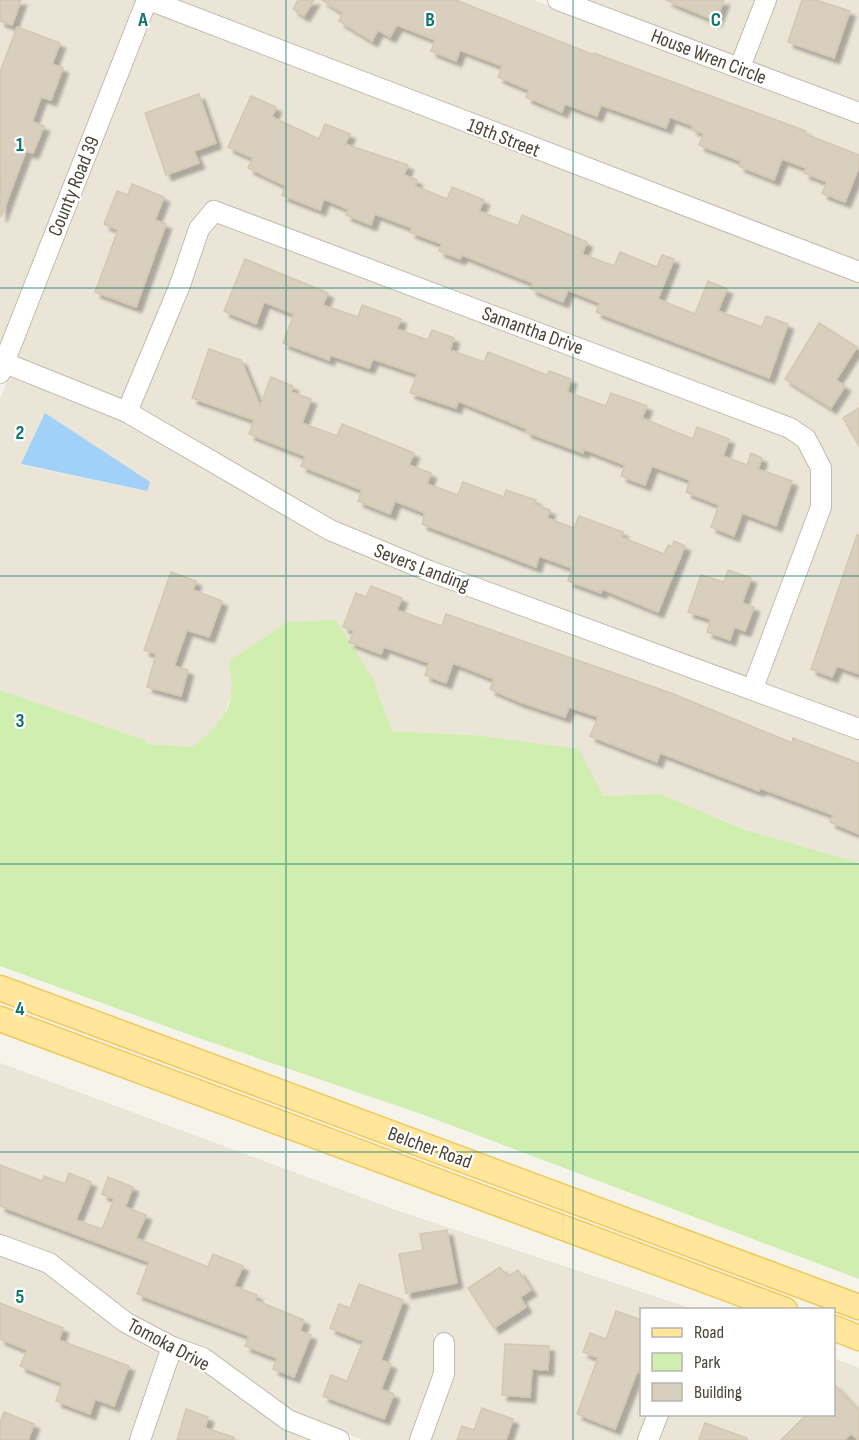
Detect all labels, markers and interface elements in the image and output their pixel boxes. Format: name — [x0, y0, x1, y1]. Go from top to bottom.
text: A — [137, 8, 148, 32]
text: B — [425, 8, 435, 32]
text: C — [711, 8, 721, 32]
street label: House Wren Circle — [647, 24, 770, 90]
street label: 19th Street — [464, 113, 543, 163]
text: 1 — [16, 133, 24, 157]
street label: County Road 39 — [43, 133, 105, 240]
street label: Samantha Drive — [479, 302, 587, 360]
text: 2 — [16, 421, 24, 445]
street label: Severs Landing — [371, 539, 473, 597]
text: 3 — [16, 709, 25, 733]
text: 4 — [15, 997, 25, 1021]
street label: Belcher Road — [384, 1122, 475, 1174]
text: 5 — [16, 1285, 25, 1309]
legend — [640, 1308, 835, 1416]
street label: Tomoka Drive — [123, 1313, 214, 1377]
text: Road — [694, 1322, 724, 1343]
text: Park — [694, 1352, 720, 1373]
text: Building — [694, 1382, 742, 1403]

